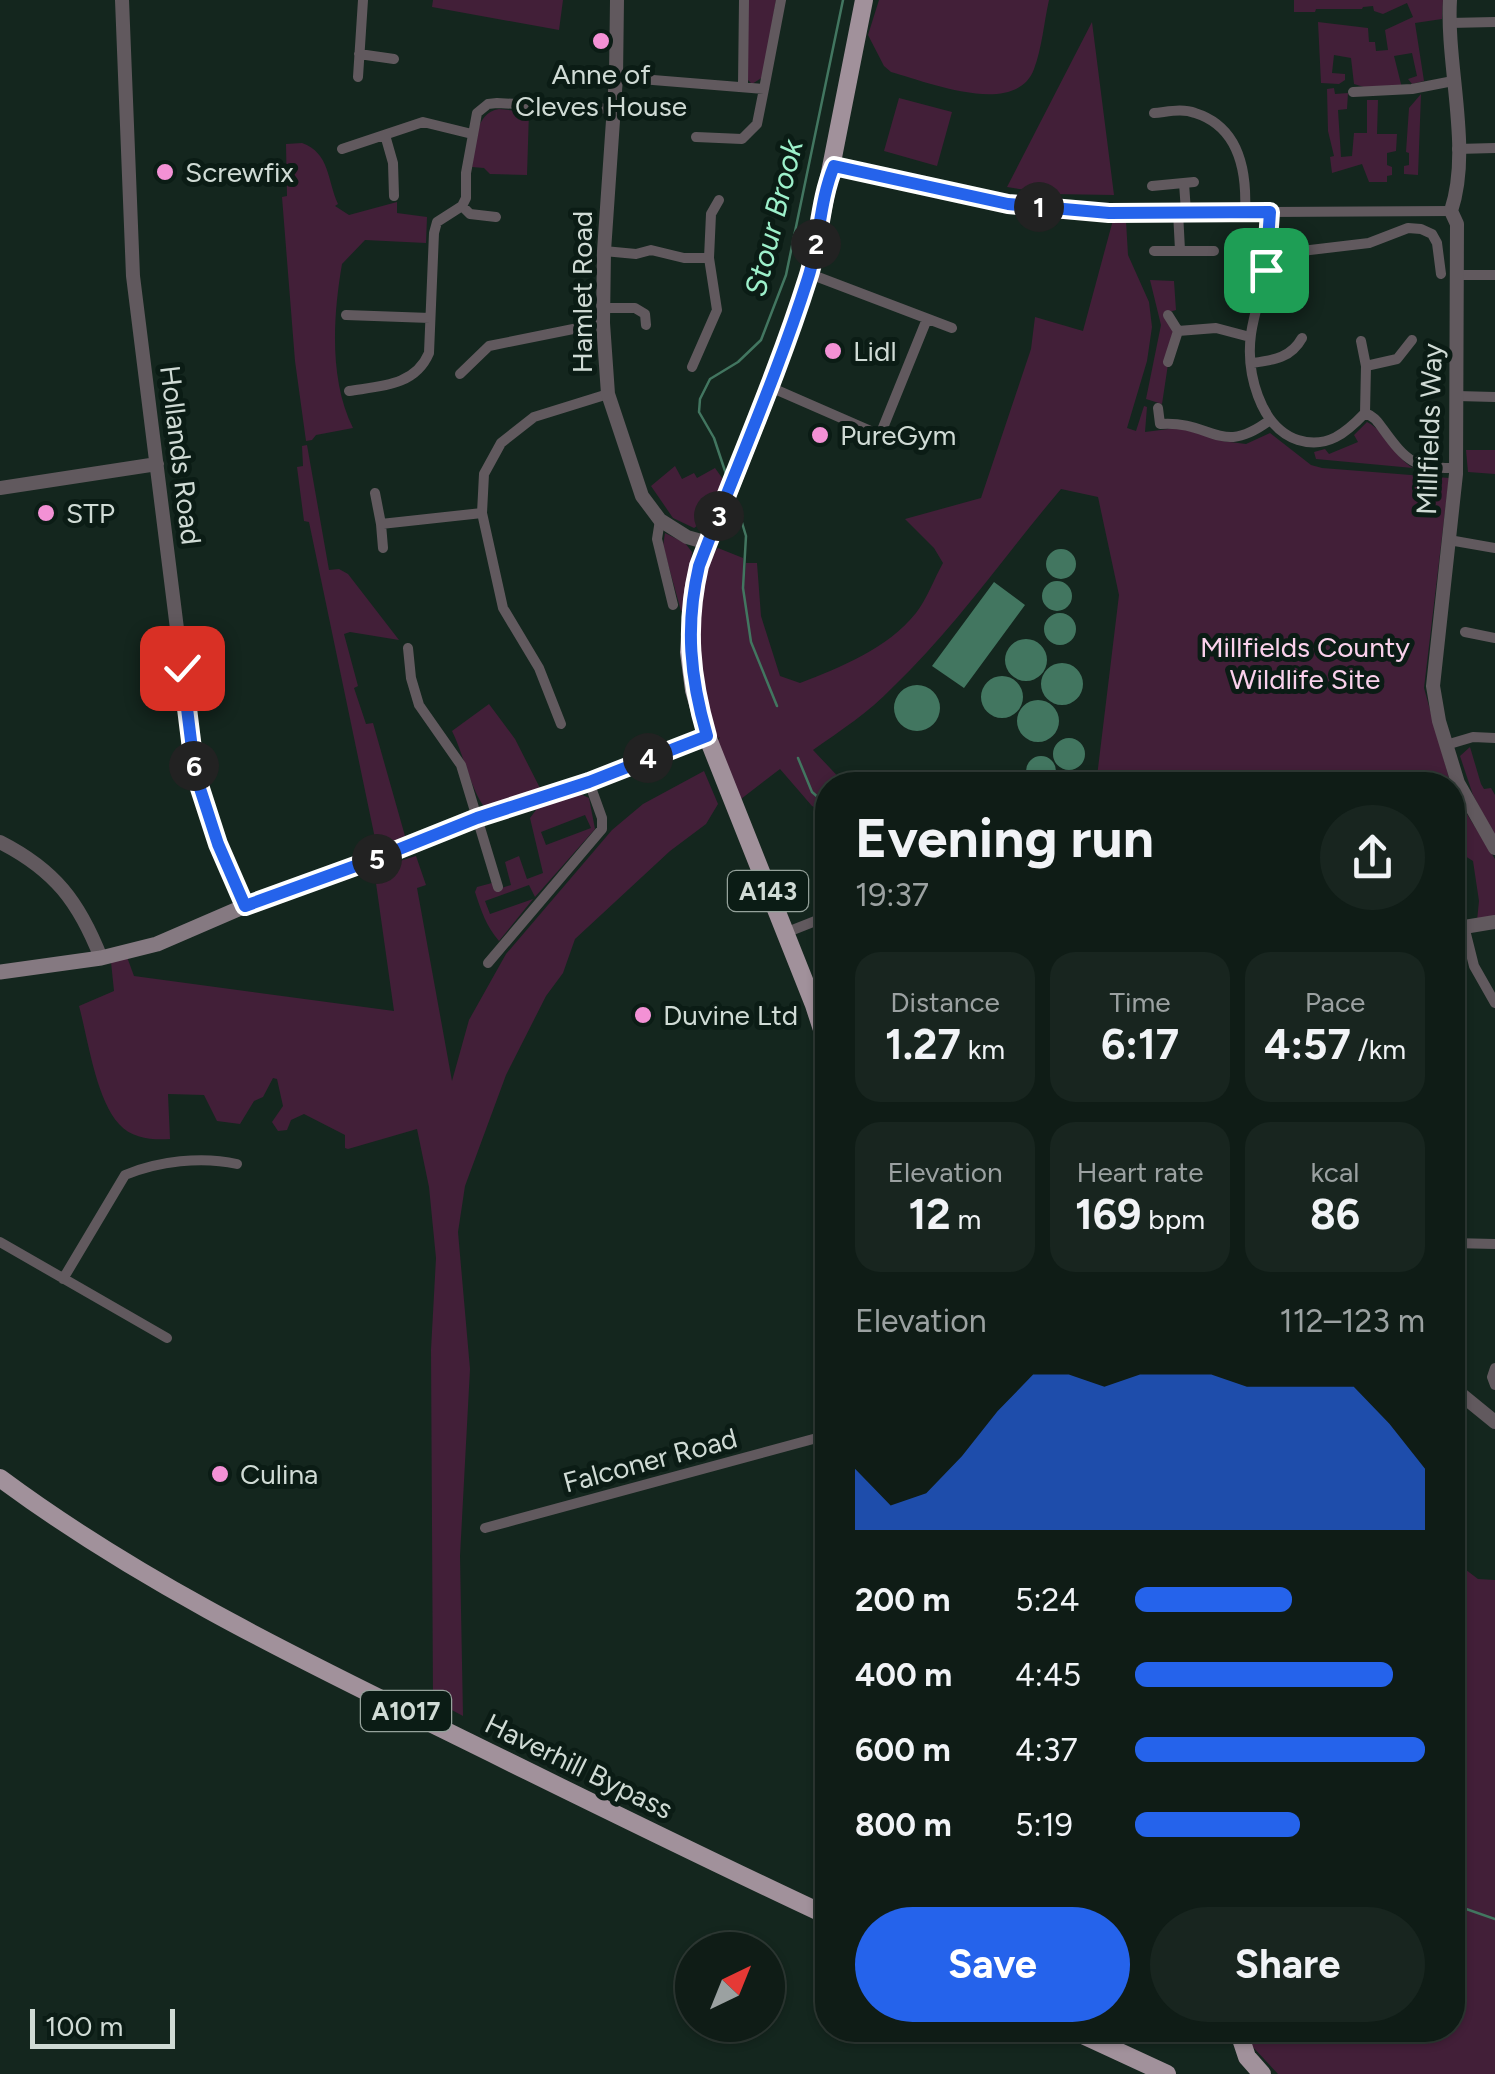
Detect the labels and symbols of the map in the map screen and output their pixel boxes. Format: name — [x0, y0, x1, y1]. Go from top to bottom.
marker: Anne of Cleves House — [590, 30, 612, 52]
place label: Anne of Cleves House — [515, 57, 687, 123]
water label: Stour Brook — [736, 135, 811, 300]
place label: Screwfix — [185, 155, 294, 189]
marker: Screwfix — [154, 161, 176, 183]
pin: 1 — [1014, 182, 1064, 232]
street label: Hamlet Road — [565, 211, 599, 373]
pin: 2 — [791, 219, 841, 269]
pin — [1224, 228, 1309, 313]
place label: Lidl — [853, 334, 897, 368]
marker: Lidl — [822, 340, 844, 362]
street label: Millfields Way — [1409, 342, 1449, 515]
street label: Hollands Road — [153, 363, 209, 547]
place label: PureGym — [840, 418, 956, 452]
marker: PureGym — [809, 424, 831, 446]
pin: 3 — [694, 491, 744, 541]
place label: STP — [66, 496, 115, 530]
marker: STP — [35, 502, 57, 524]
pin — [140, 626, 225, 711]
park label: Millfields County Wildlife Site — [1200, 630, 1410, 696]
pin: 4 — [623, 733, 673, 783]
pin: 6 — [169, 741, 219, 791]
pin: 5 — [352, 834, 402, 884]
road number: A143 — [728, 871, 808, 911]
place label: Duvine Ltd — [663, 998, 798, 1032]
marker: Duvine Ltd — [632, 1004, 654, 1026]
street label: Falconer Road — [559, 1420, 741, 1500]
place label: Culina — [240, 1457, 318, 1491]
marker: Culina — [209, 1463, 231, 1485]
road number: A1017 — [361, 1691, 451, 1731]
street label: Haverhill Bypass — [480, 1706, 678, 1826]
north arrow — [675, 1932, 785, 2042]
scale bar — [30, 2004, 175, 2048]

